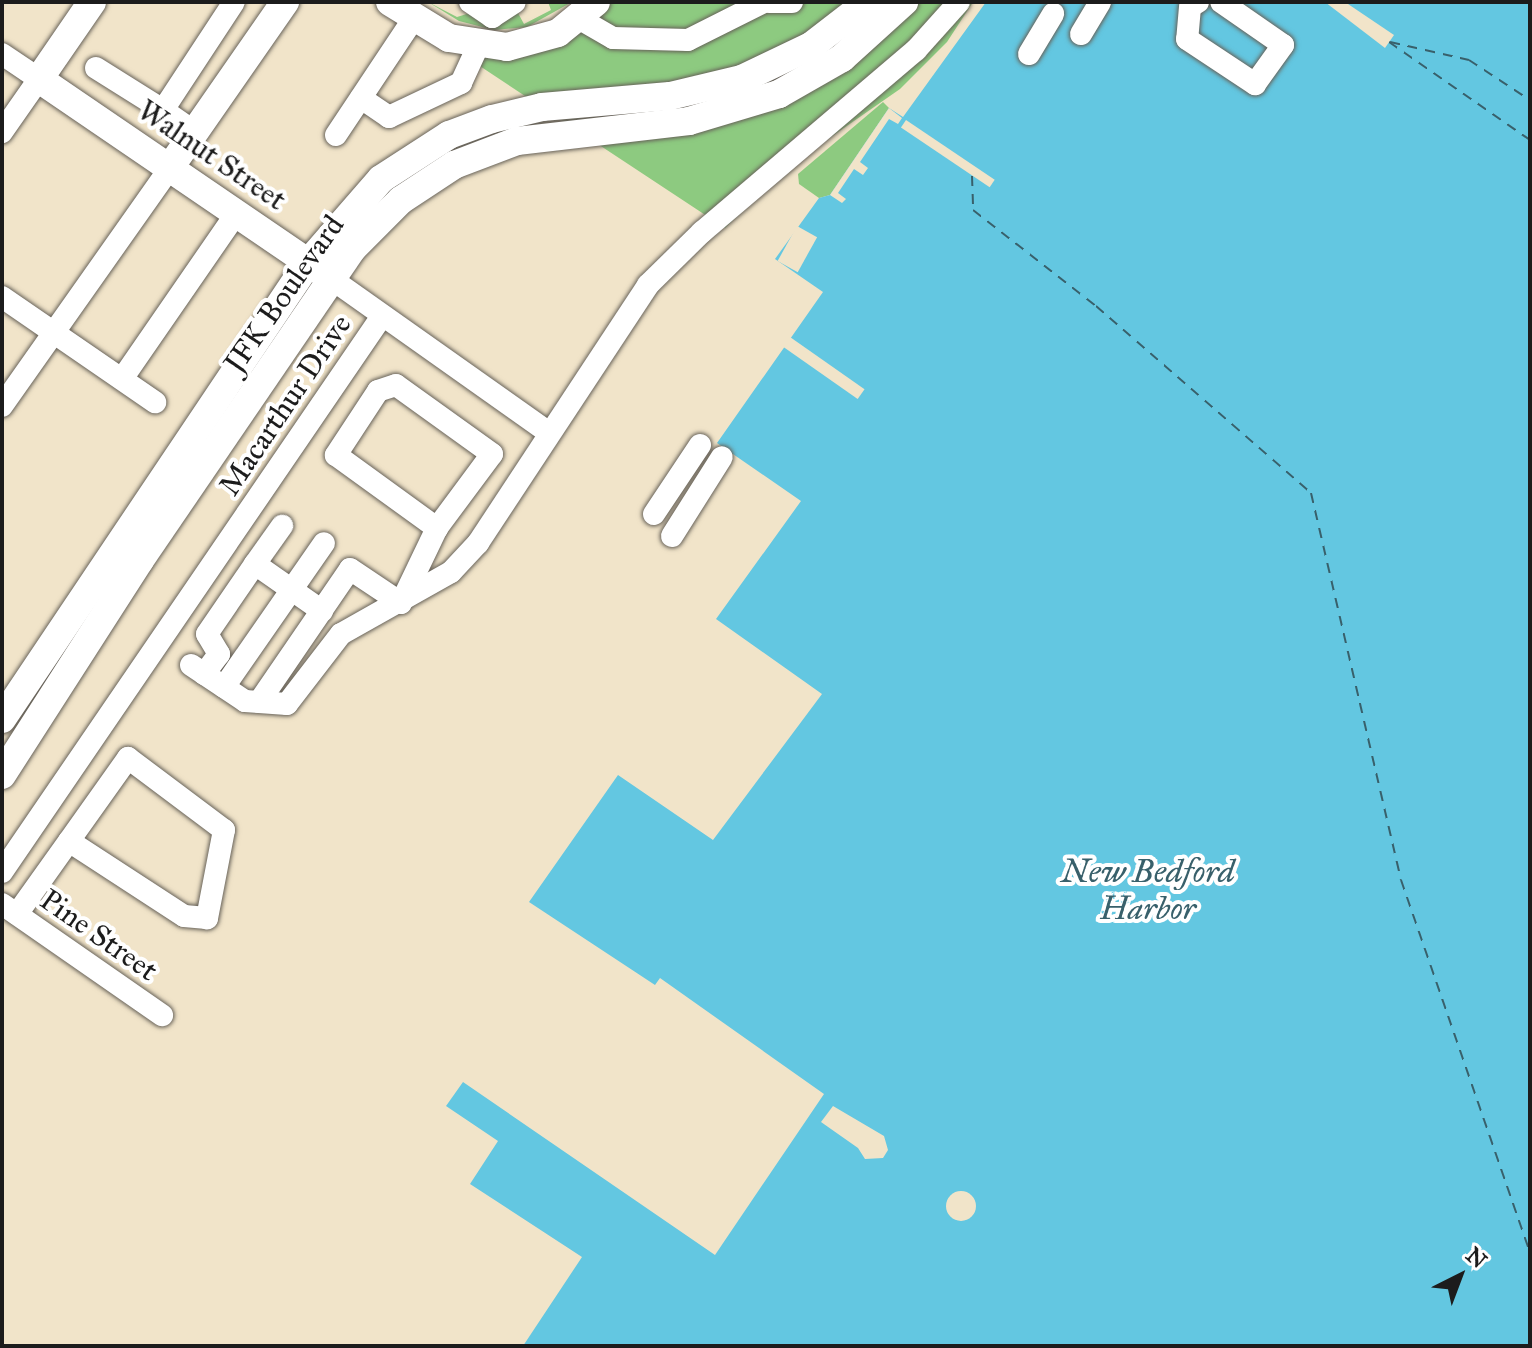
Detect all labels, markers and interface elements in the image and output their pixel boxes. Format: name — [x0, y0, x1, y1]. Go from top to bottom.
street label: Walnut Street — [131, 92, 293, 218]
street label: JFK Boulevard — [216, 208, 352, 380]
street label: Macarthur Drive — [211, 308, 359, 502]
water label: New Bedford Harbor — [1061, 854, 1235, 929]
street label: Pine Street — [33, 882, 165, 988]
north arrow — [1420, 1236, 1500, 1316]
text: N — [1460, 1242, 1492, 1274]

